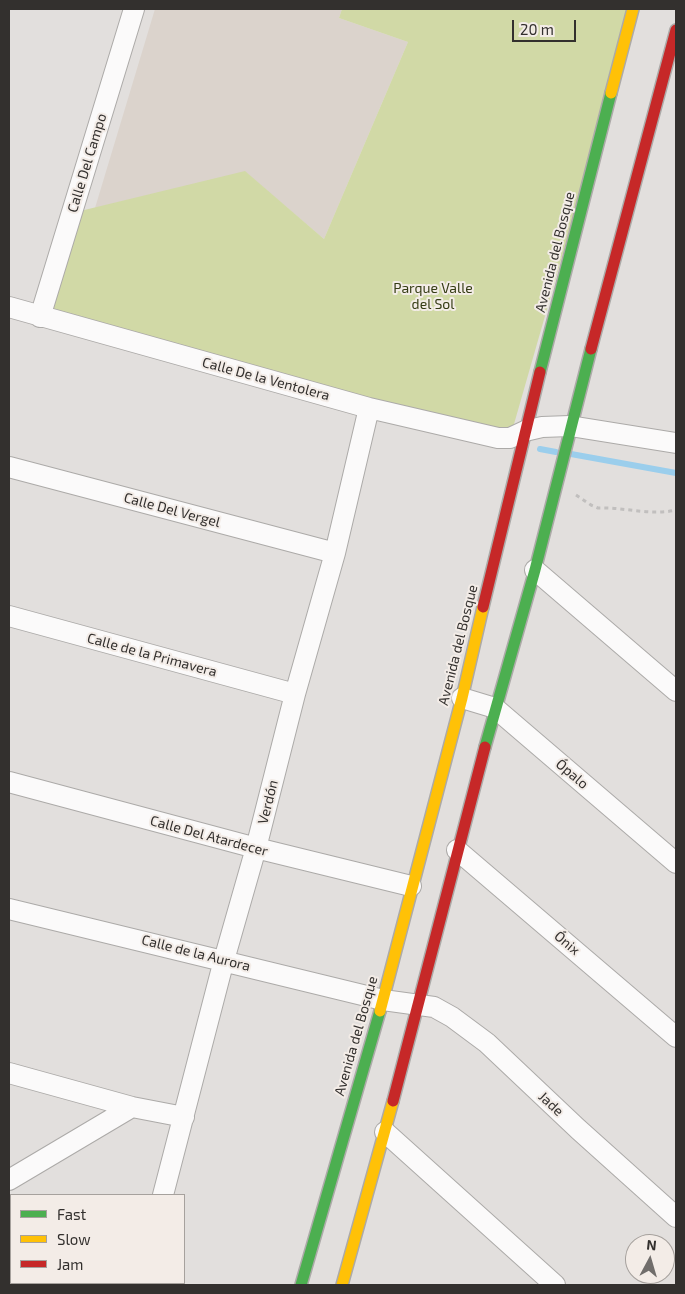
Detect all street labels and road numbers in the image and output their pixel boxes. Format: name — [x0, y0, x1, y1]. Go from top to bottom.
street label: Calle Del Campo — [64, 111, 110, 215]
street label: Avenida del Bosque — [532, 190, 578, 314]
street label: Calle De la Ventolera — [200, 354, 332, 404]
street label: Calle Del Vergel — [122, 489, 222, 531]
street label: Avenida del Bosque — [435, 583, 481, 707]
street label: Calle de la Primavera — [85, 630, 219, 680]
street label: Ópalo — [552, 756, 592, 792]
street label: Verdón — [254, 778, 282, 826]
street label: Calle Del Atardecer — [148, 812, 270, 860]
street label: Ónix — [551, 927, 583, 959]
street label: Calle de la Aurora — [140, 931, 252, 975]
street label: Avenida del Bosque — [331, 974, 381, 1098]
street label: Jade — [535, 1088, 567, 1120]

